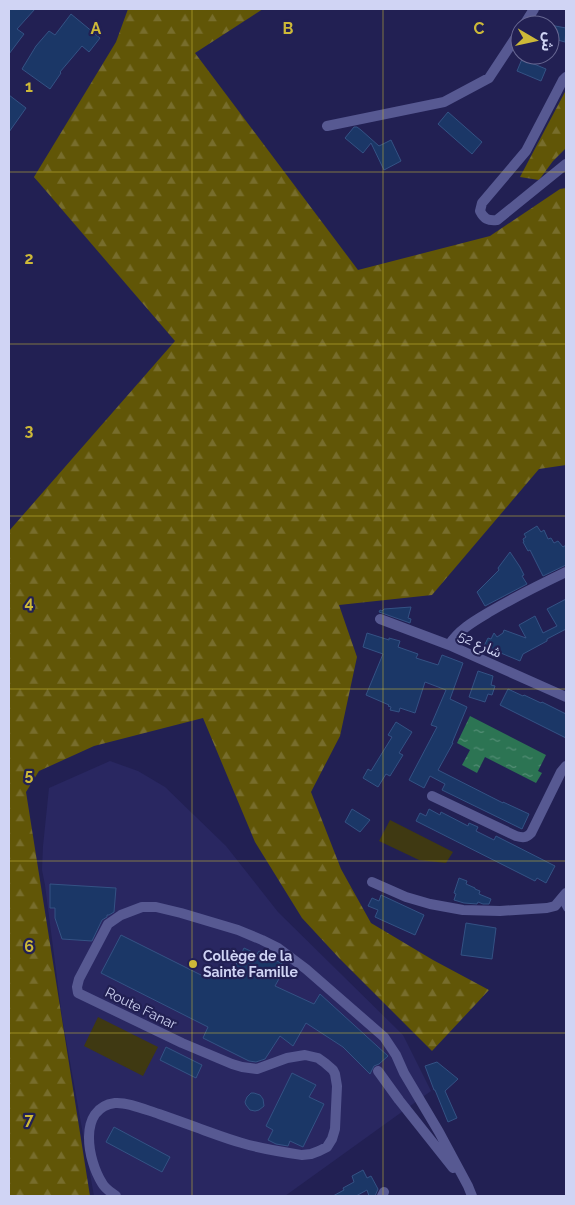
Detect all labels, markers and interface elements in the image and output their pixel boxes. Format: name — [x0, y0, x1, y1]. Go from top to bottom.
north arrow — [510, 15, 560, 65]
text: A — [91, 19, 102, 38]
text: B — [283, 19, 294, 38]
text: C — [474, 19, 485, 38]
text: ش — [538, 31, 557, 53]
text: 1 — [25, 77, 33, 96]
text: 2 — [24, 249, 34, 268]
text: 3 — [25, 421, 34, 440]
text: 4 — [24, 593, 34, 612]
street label: شارع 52 — [455, 627, 504, 663]
text: 5 — [25, 765, 34, 784]
text: 6 — [24, 937, 34, 956]
place label: Collège de la Sainte Famille — [203, 948, 299, 980]
marker: Collège de la Sainte Famille — [187, 958, 199, 970]
street label: Route Fanar — [103, 984, 179, 1032]
text: 7 — [25, 1110, 34, 1129]

